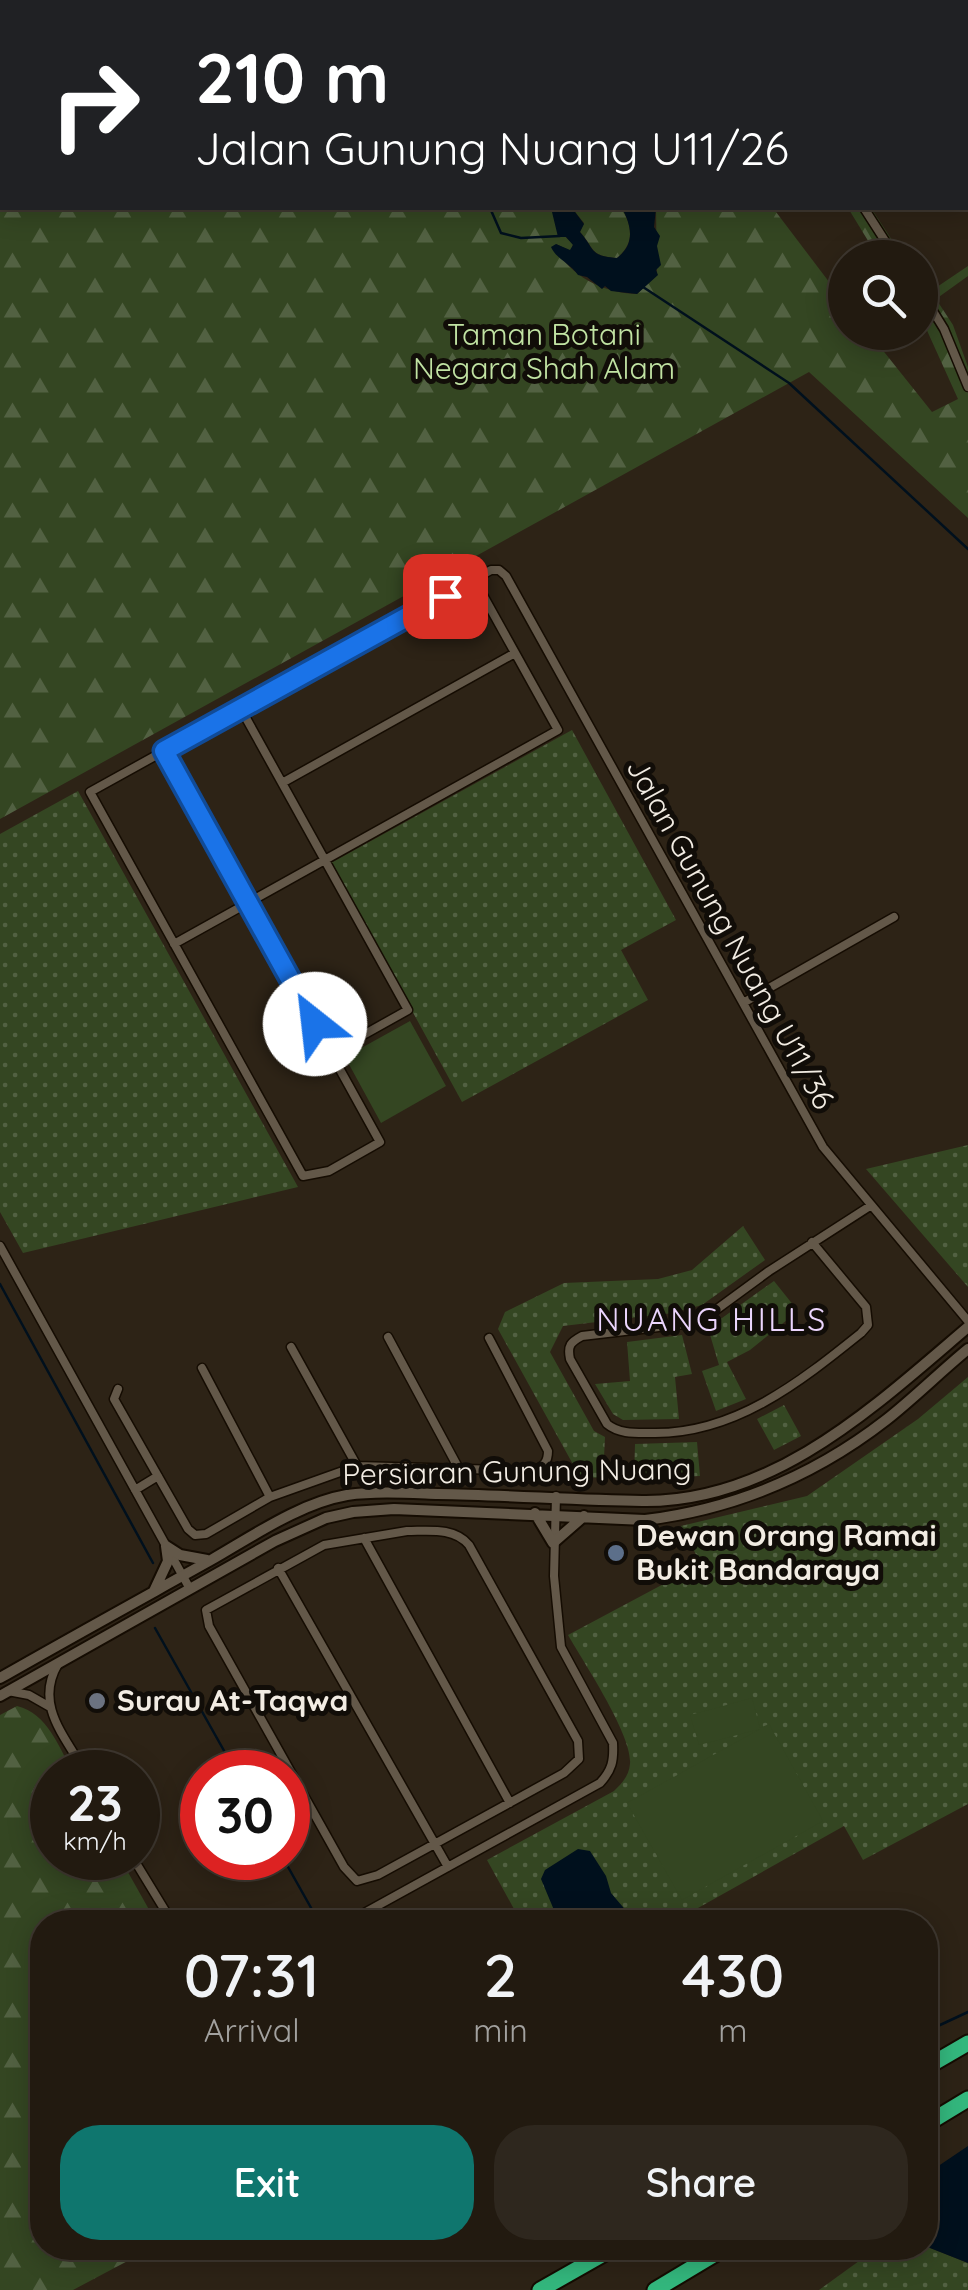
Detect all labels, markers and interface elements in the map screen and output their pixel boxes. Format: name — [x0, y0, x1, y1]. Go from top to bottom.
text: 210 m — [195, 33, 389, 121]
icon: right — [30, 40, 160, 170]
text: Jalan Gunung Nuang U11/26 — [195, 120, 789, 176]
map controls — [828, 240, 938, 350]
button: search — [828, 240, 938, 350]
park label: Taman Botani Negara Shah Alam — [413, 315, 675, 387]
pin — [403, 554, 488, 639]
icon: arrive — [418, 569, 473, 624]
street label: Jalan Gunung Nuang U11/36 — [619, 752, 843, 1115]
position arrow — [263, 972, 367, 1076]
district label: NUANG HILLS — [596, 1299, 828, 1339]
street label: Persiaran Gunung Nuang — [342, 1449, 692, 1493]
place label: Dewan Orang Ramai Bukit Bandaraya — [636, 1516, 937, 1588]
marker: Dewan Orang Ramai Bukit Bandaraya — [605, 1542, 627, 1564]
place label: Surau At-Taqwa — [117, 1681, 348, 1719]
marker: Surau At-Taqwa — [86, 1690, 108, 1712]
speed limit sign: 30 — [180, 1750, 310, 1880]
text: 23 — [67, 1771, 123, 1834]
text: km/h — [63, 1825, 127, 1856]
text: 07:31 — [184, 1937, 319, 2012]
text: 2 — [484, 1937, 517, 2012]
text: 430 — [682, 1937, 784, 2012]
text: Arrival — [204, 2010, 300, 2050]
text: min — [473, 2010, 528, 2050]
text: m — [718, 2010, 747, 2050]
button: Exit — [60, 2125, 474, 2240]
button: Share — [494, 2125, 908, 2240]

